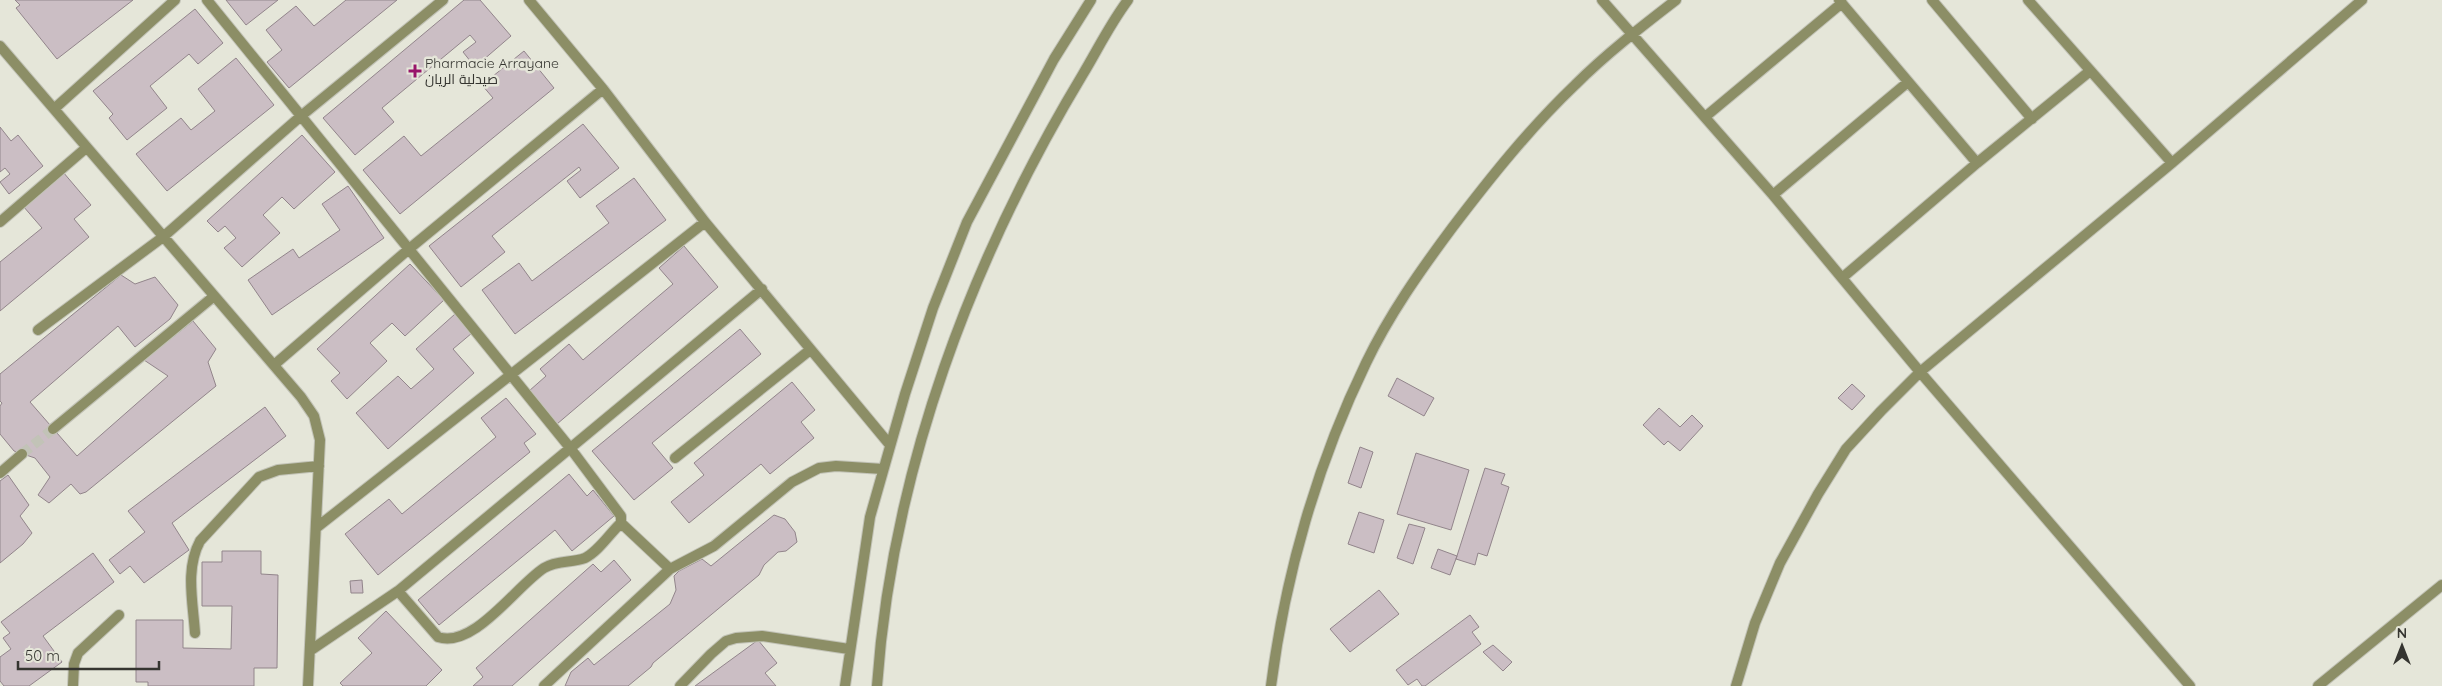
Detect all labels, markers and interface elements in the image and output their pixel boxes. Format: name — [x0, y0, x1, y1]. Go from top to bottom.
place label: Pharmacie Arrayane صيدلية الريان — [425, 54, 559, 88]
marker: Pharmacie Arrayane صيدلية الريان — [409, 65, 421, 77]
north arrow — [2377, 621, 2427, 671]
text: N — [2397, 624, 2407, 642]
scale bar — [18, 638, 159, 670]
text: 50 m — [25, 646, 60, 665]

